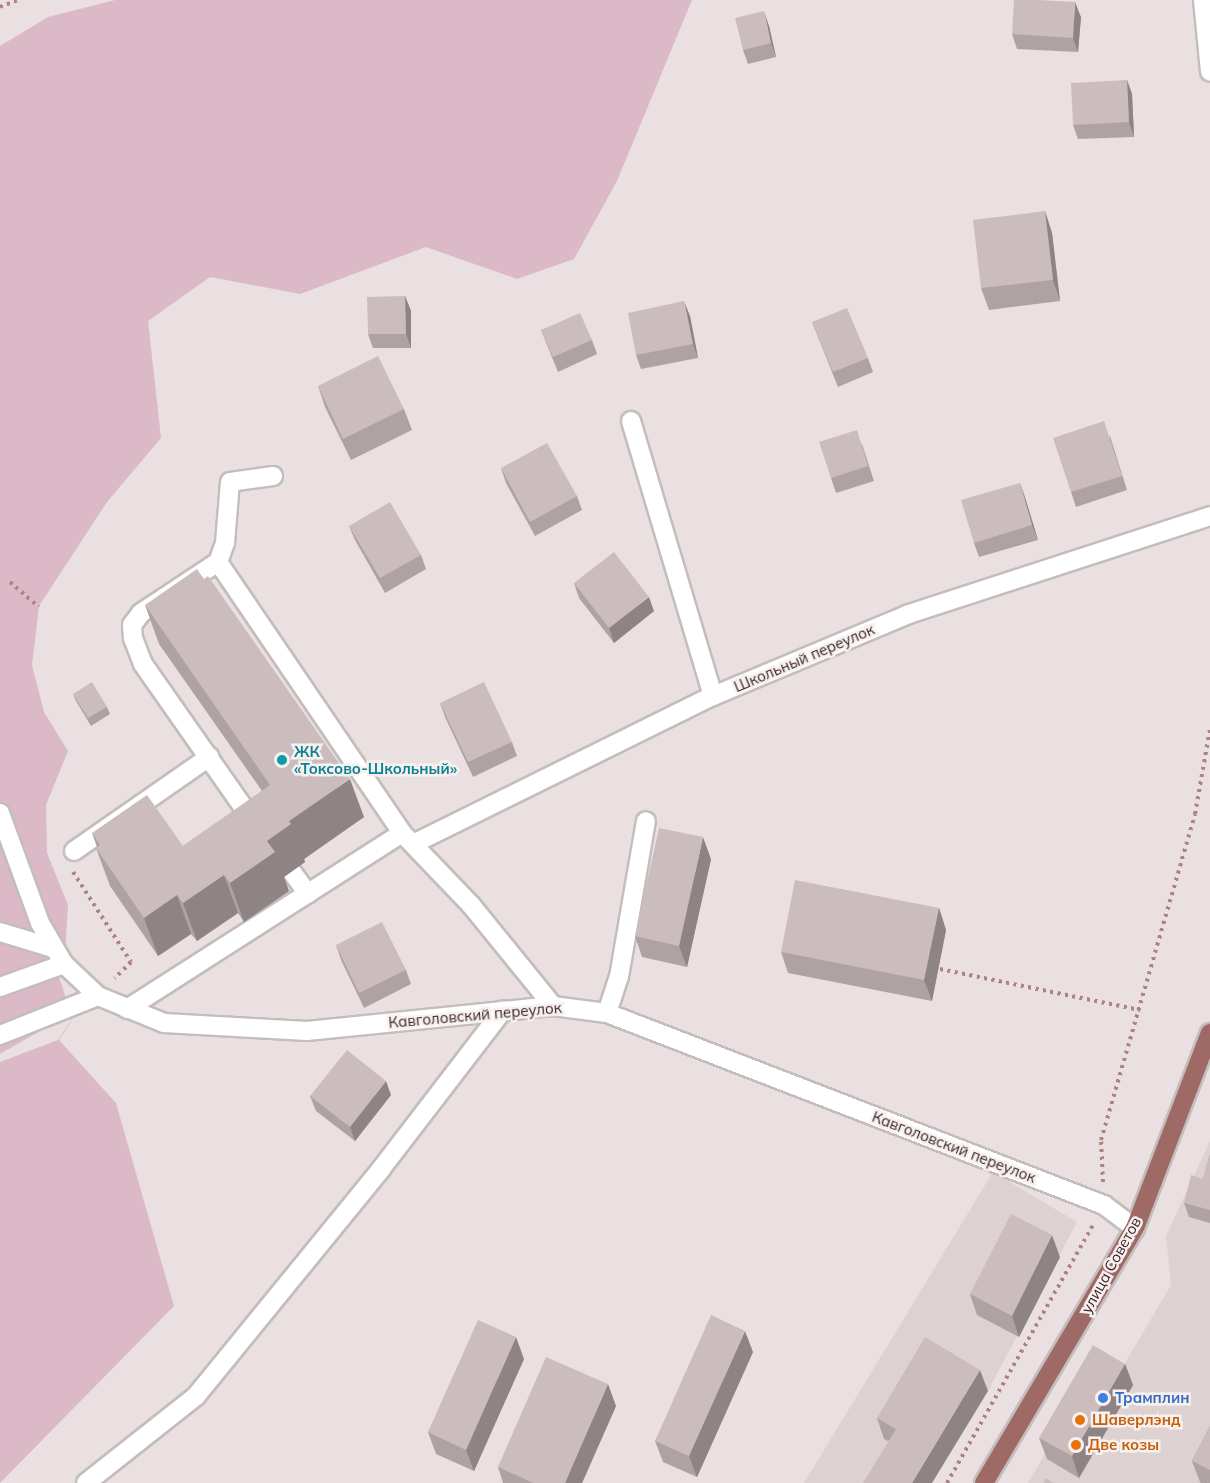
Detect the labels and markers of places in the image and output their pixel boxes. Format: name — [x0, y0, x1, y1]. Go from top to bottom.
place label: ЖК «Токсово-Школьный» — [294, 742, 457, 777]
marker: ЖК «Токсово-Школьный» — [275, 753, 289, 767]
place label: Трамплин — [1115, 1389, 1189, 1407]
marker: Трамплин — [1096, 1391, 1110, 1405]
place label: Шаверлэнд — [1092, 1411, 1180, 1429]
marker: Шаверлэнд — [1073, 1413, 1087, 1427]
place label: Две козы — [1088, 1436, 1159, 1454]
marker: Две козы — [1069, 1438, 1083, 1452]

